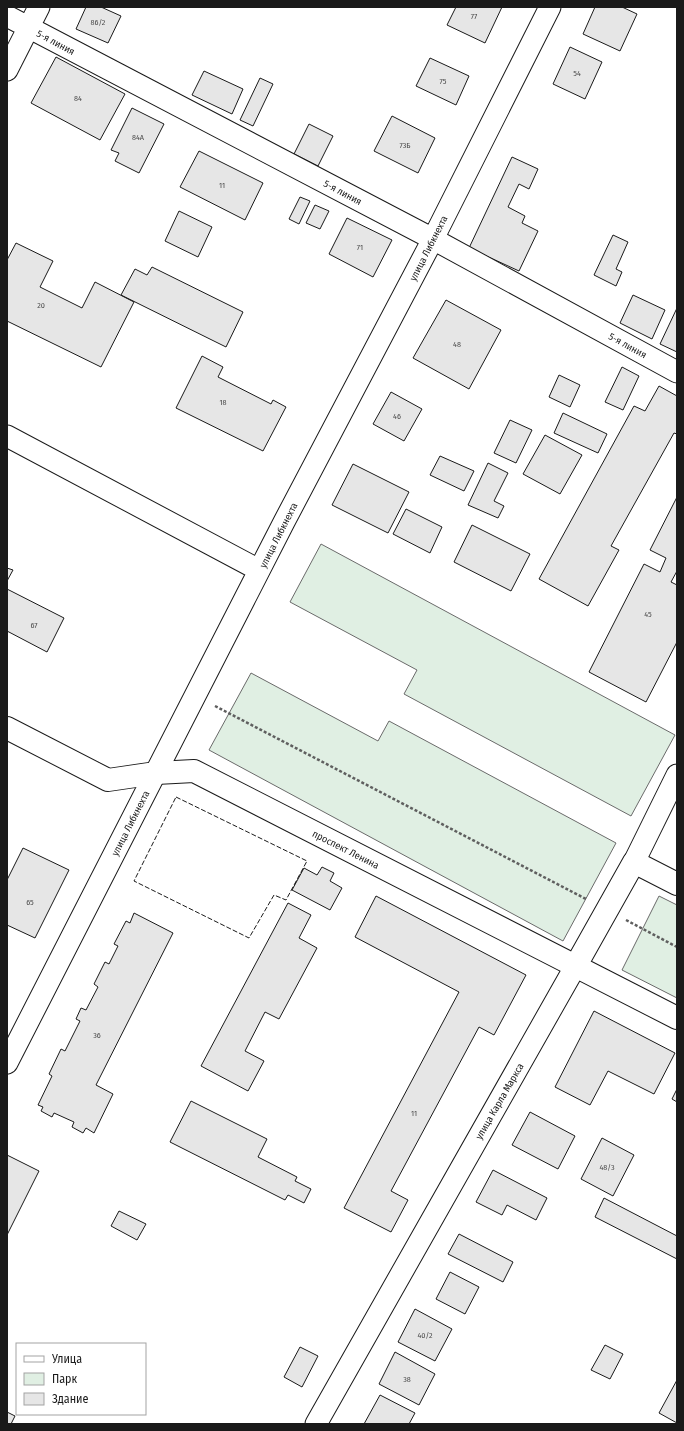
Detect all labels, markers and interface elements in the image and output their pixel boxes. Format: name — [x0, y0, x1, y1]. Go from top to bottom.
house number: 77 — [471, 12, 478, 21]
house number: 86/2 — [91, 18, 106, 27]
street label: 5-я линия — [34, 28, 77, 58]
house number: 54 — [573, 69, 581, 78]
house number: 75 — [440, 77, 447, 86]
house number: 84 — [74, 94, 82, 103]
house number: 84А — [132, 133, 145, 142]
house number: 73Б — [400, 141, 411, 150]
street label: 5-я линия — [321, 178, 364, 208]
house number: 11 — [219, 181, 225, 190]
street label: улица Либкнехта — [407, 214, 451, 283]
house number: 71 — [357, 243, 363, 252]
house number: 20 — [37, 301, 45, 310]
street label: 5-я линия — [606, 331, 649, 361]
house number: 48 — [453, 340, 461, 349]
house number: 18 — [219, 398, 227, 407]
house number: 46 — [393, 412, 401, 421]
street label: улица Либкнехта — [257, 501, 301, 570]
house number: 45 — [644, 610, 652, 619]
house number: 67 — [30, 621, 38, 630]
street label: улица Либкнехта — [109, 789, 153, 858]
street label: проспект Ленина — [310, 828, 381, 872]
house number: 65 — [26, 898, 34, 907]
house number: 36 — [93, 1031, 101, 1040]
street label: улица Карла Маркса — [473, 1061, 527, 1142]
house number: 11 — [411, 1109, 417, 1118]
house number: 48/3 — [600, 1163, 615, 1172]
house number: 40/2 — [418, 1331, 433, 1340]
legend — [16, 1343, 146, 1415]
text: Улица — [51, 1352, 82, 1366]
text: Парк — [52, 1372, 78, 1386]
house number: 38 — [403, 1375, 411, 1384]
text: Здание — [52, 1392, 88, 1406]

